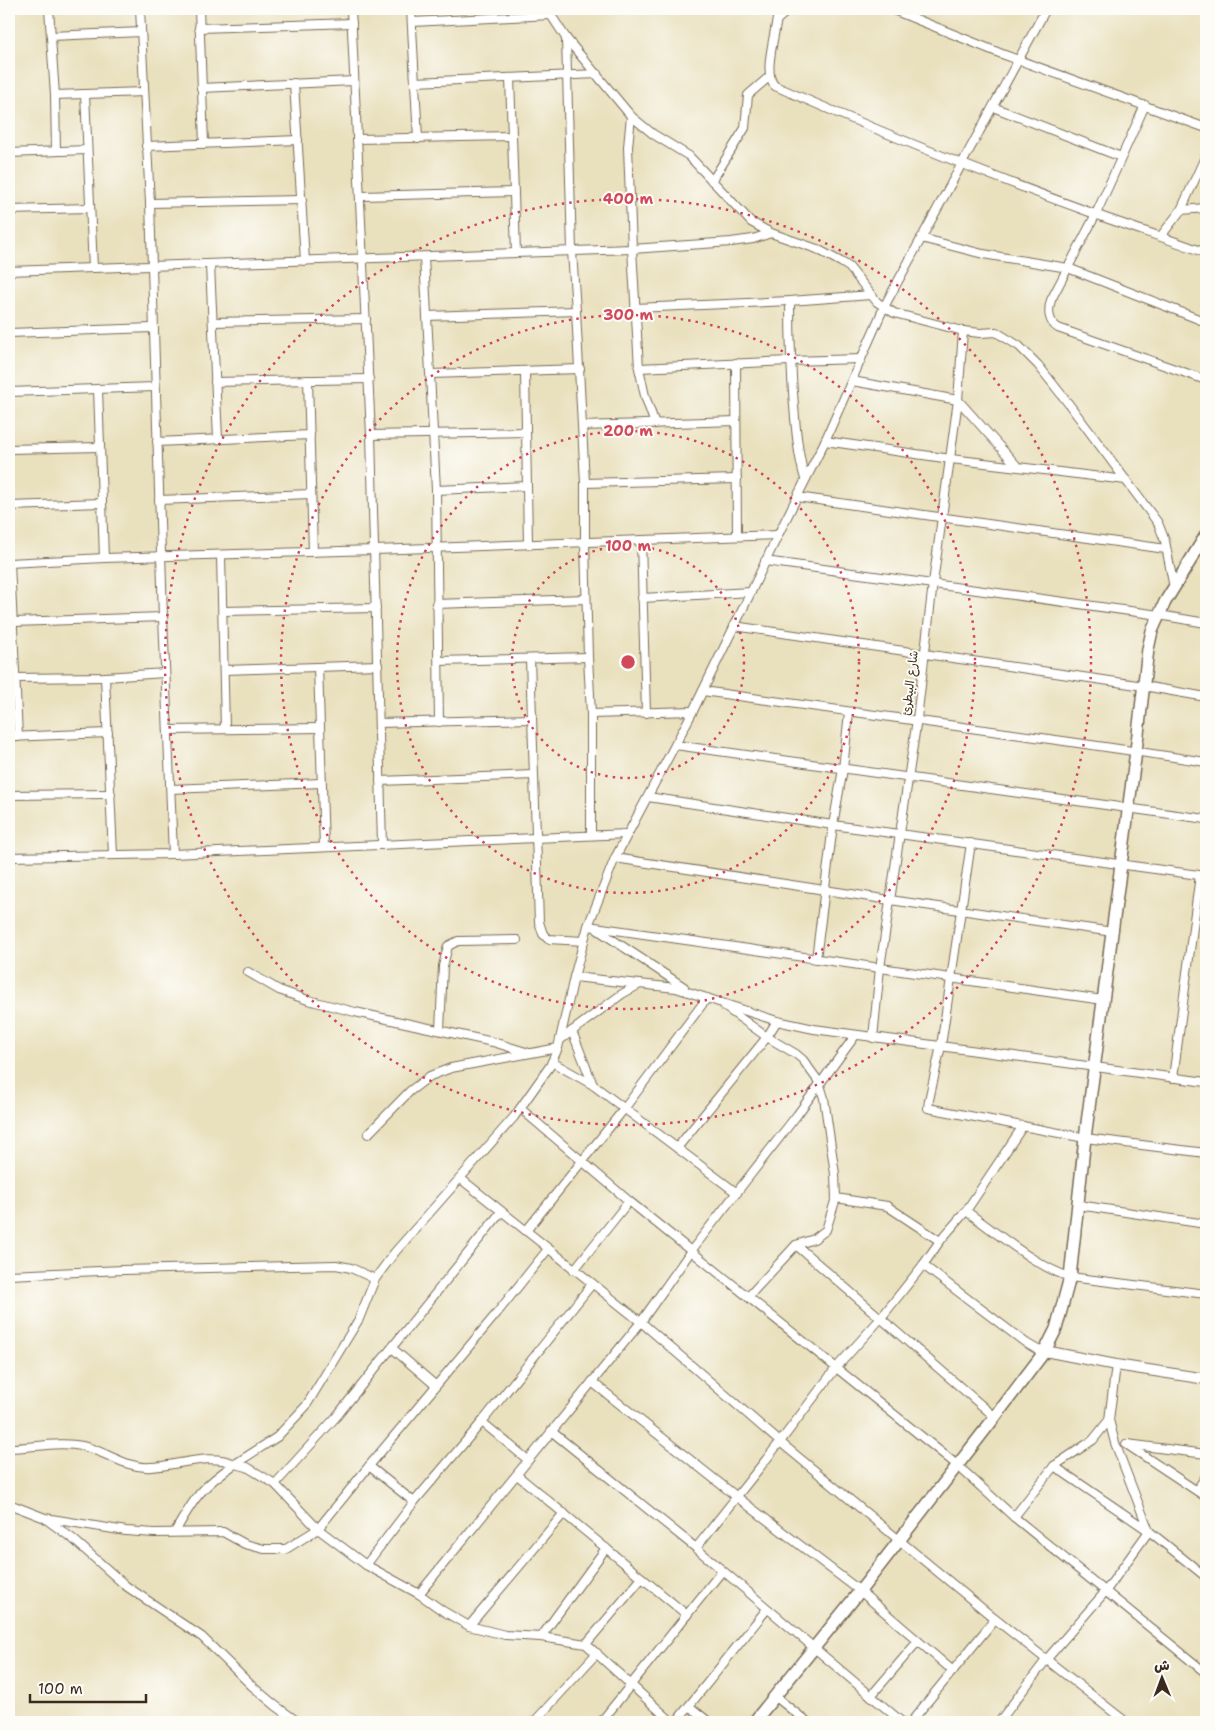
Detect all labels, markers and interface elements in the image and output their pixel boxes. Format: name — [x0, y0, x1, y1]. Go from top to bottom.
text: 400 m — [603, 189, 653, 209]
text: 300 m — [603, 305, 653, 325]
text: 200 m — [603, 421, 653, 441]
text: 100 m — [605, 536, 651, 556]
street label: شارع البيطرئ — [898, 650, 923, 717]
centre of rings — [619, 653, 637, 671]
north arrow — [1138, 1654, 1188, 1704]
text: ش — [1154, 1656, 1170, 1674]
scale bar — [30, 1671, 146, 1703]
text: 100 m — [38, 1679, 83, 1699]

